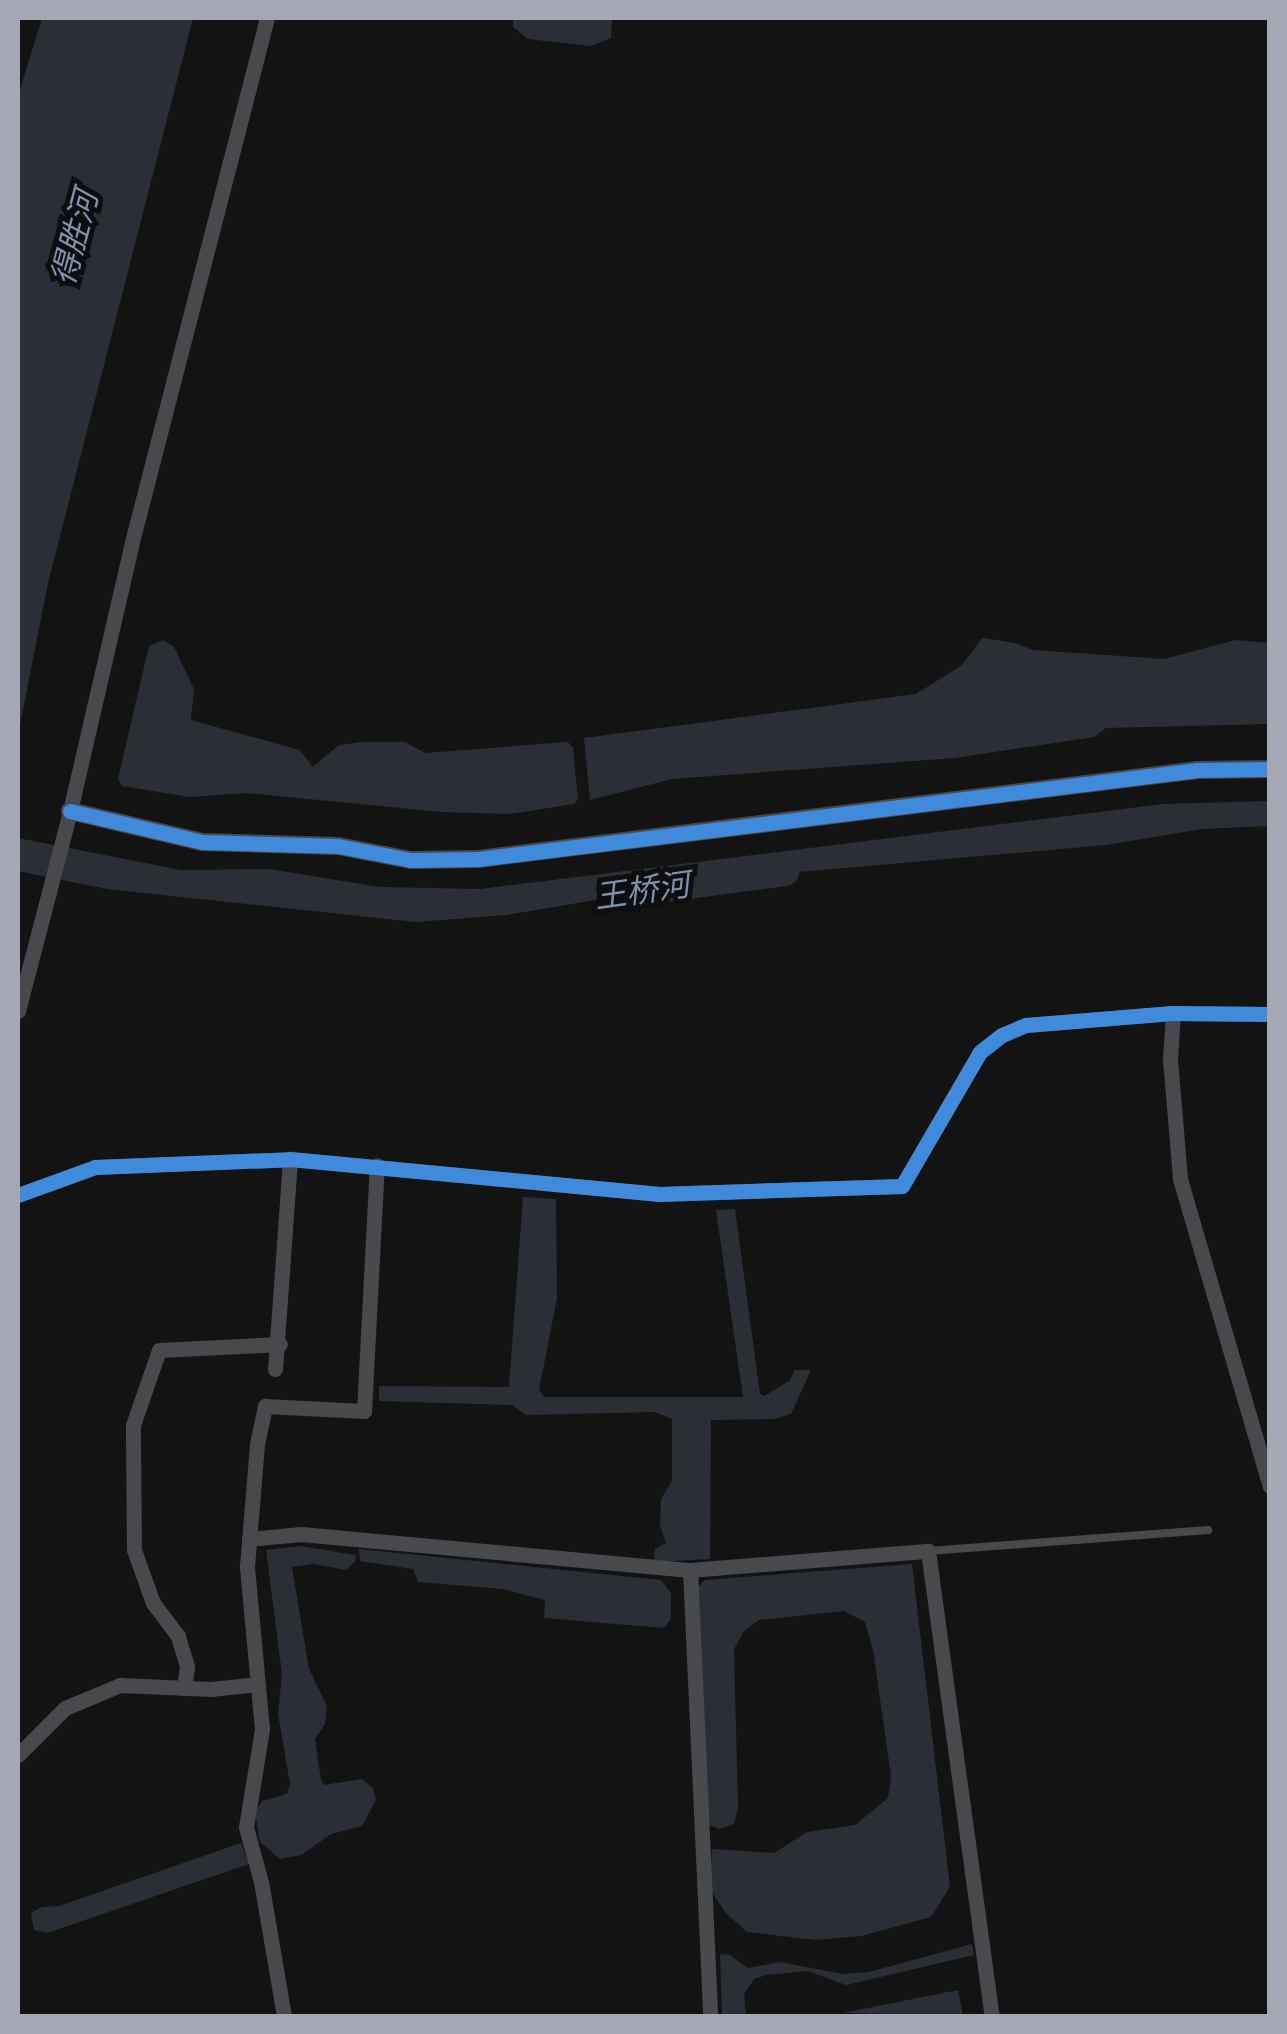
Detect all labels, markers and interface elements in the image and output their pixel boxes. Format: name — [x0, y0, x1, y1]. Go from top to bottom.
water label: 得胜河 — [44, 187, 106, 289]
water label: 王桥河 — [592, 865, 692, 917]

